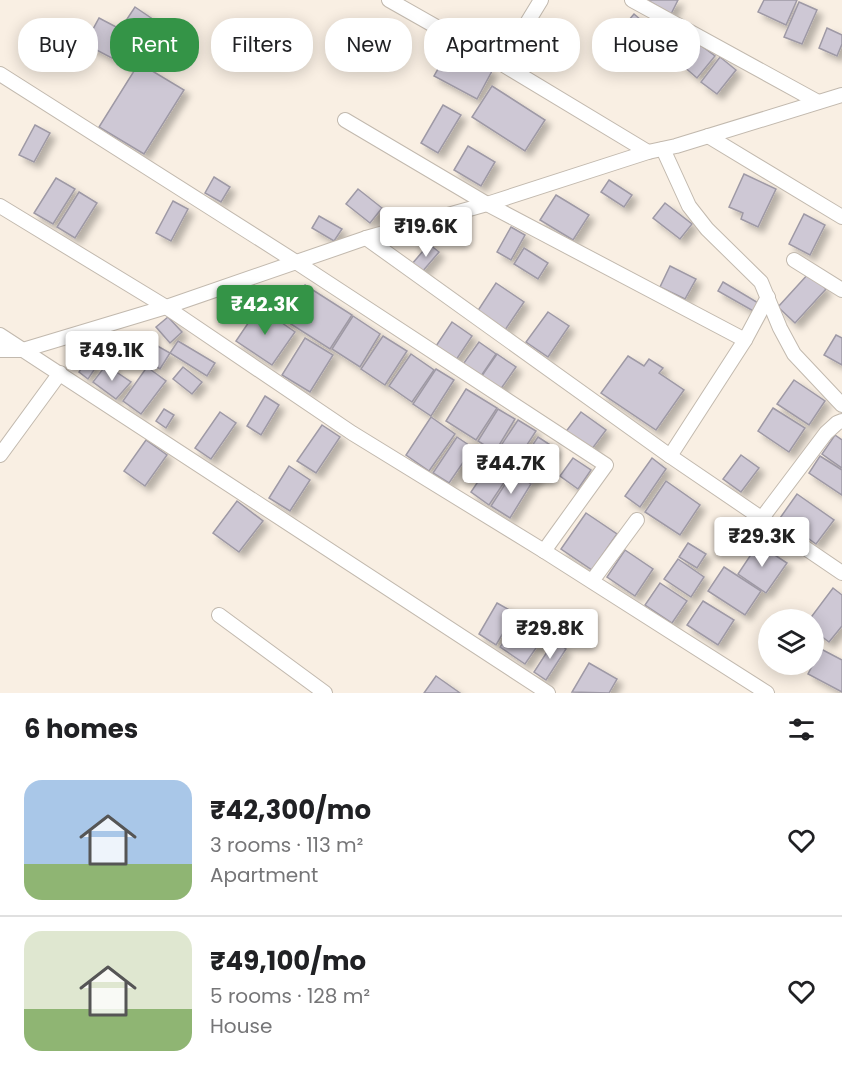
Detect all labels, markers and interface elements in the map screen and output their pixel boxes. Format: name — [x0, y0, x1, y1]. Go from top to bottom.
chip: Buy — [18, 18, 98, 72]
chip: Rent — [110, 18, 199, 72]
chip: Filters — [211, 18, 313, 72]
chip: New — [325, 18, 412, 72]
chip: Apartment — [424, 18, 580, 72]
chip: House — [592, 18, 700, 72]
pin: ₹19.6K — [377, 207, 475, 258]
text: ₹19.6K — [394, 212, 458, 240]
pin: ₹42.3K — [216, 285, 314, 336]
text: ₹42.3K — [231, 290, 299, 318]
pin: ₹49.1K — [63, 331, 161, 382]
text: ₹49.1K — [80, 336, 144, 364]
pin: ₹44.7K — [462, 444, 560, 495]
text: ₹44.7K — [476, 449, 546, 477]
pin: ₹29.3K — [713, 517, 811, 568]
text: ₹29.3K — [728, 522, 796, 550]
pin: ₹29.8K — [501, 609, 599, 660]
map controls — [758, 609, 824, 675]
button: layers — [758, 609, 824, 675]
text: ₹29.8K — [516, 614, 584, 642]
text: 6 homes — [24, 711, 138, 747]
icon: filters — [785, 713, 818, 746]
text: ₹42,300/mo — [210, 792, 371, 828]
icon: home — [72, 804, 144, 876]
icon: heart — [785, 824, 818, 857]
text: 3 rooms · 113 m² — [210, 831, 363, 859]
text: Apartment — [210, 861, 318, 889]
text: ₹49,100/mo — [210, 943, 366, 979]
icon: home — [72, 955, 144, 1027]
icon: heart — [785, 975, 818, 1008]
text: 5 rooms · 128 m² — [210, 982, 370, 1010]
text: House — [210, 1012, 272, 1040]

